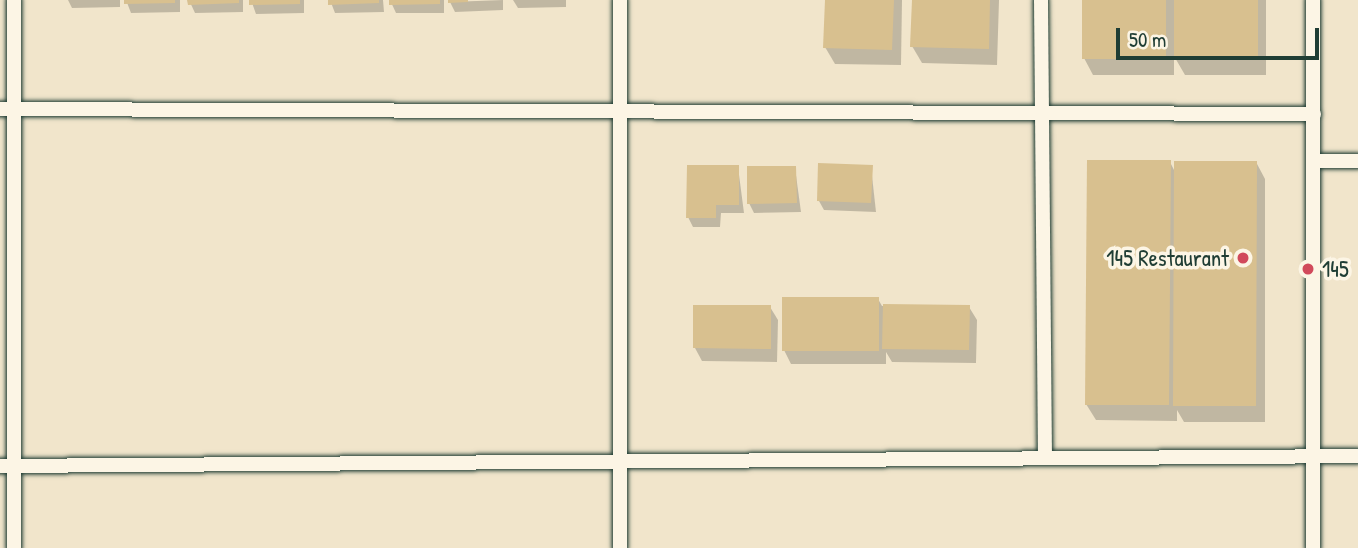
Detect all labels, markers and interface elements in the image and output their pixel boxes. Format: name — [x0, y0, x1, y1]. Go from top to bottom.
scale bar — [1120, 14, 1323, 58]
text: 50 m — [1129, 25, 1166, 54]
place label: 145 Restaurant — [1106, 244, 1229, 272]
marker: 145 Restaurant — [1235, 250, 1251, 266]
place label: 145 — [1322, 255, 1349, 283]
marker: 145 — [1300, 261, 1316, 277]

